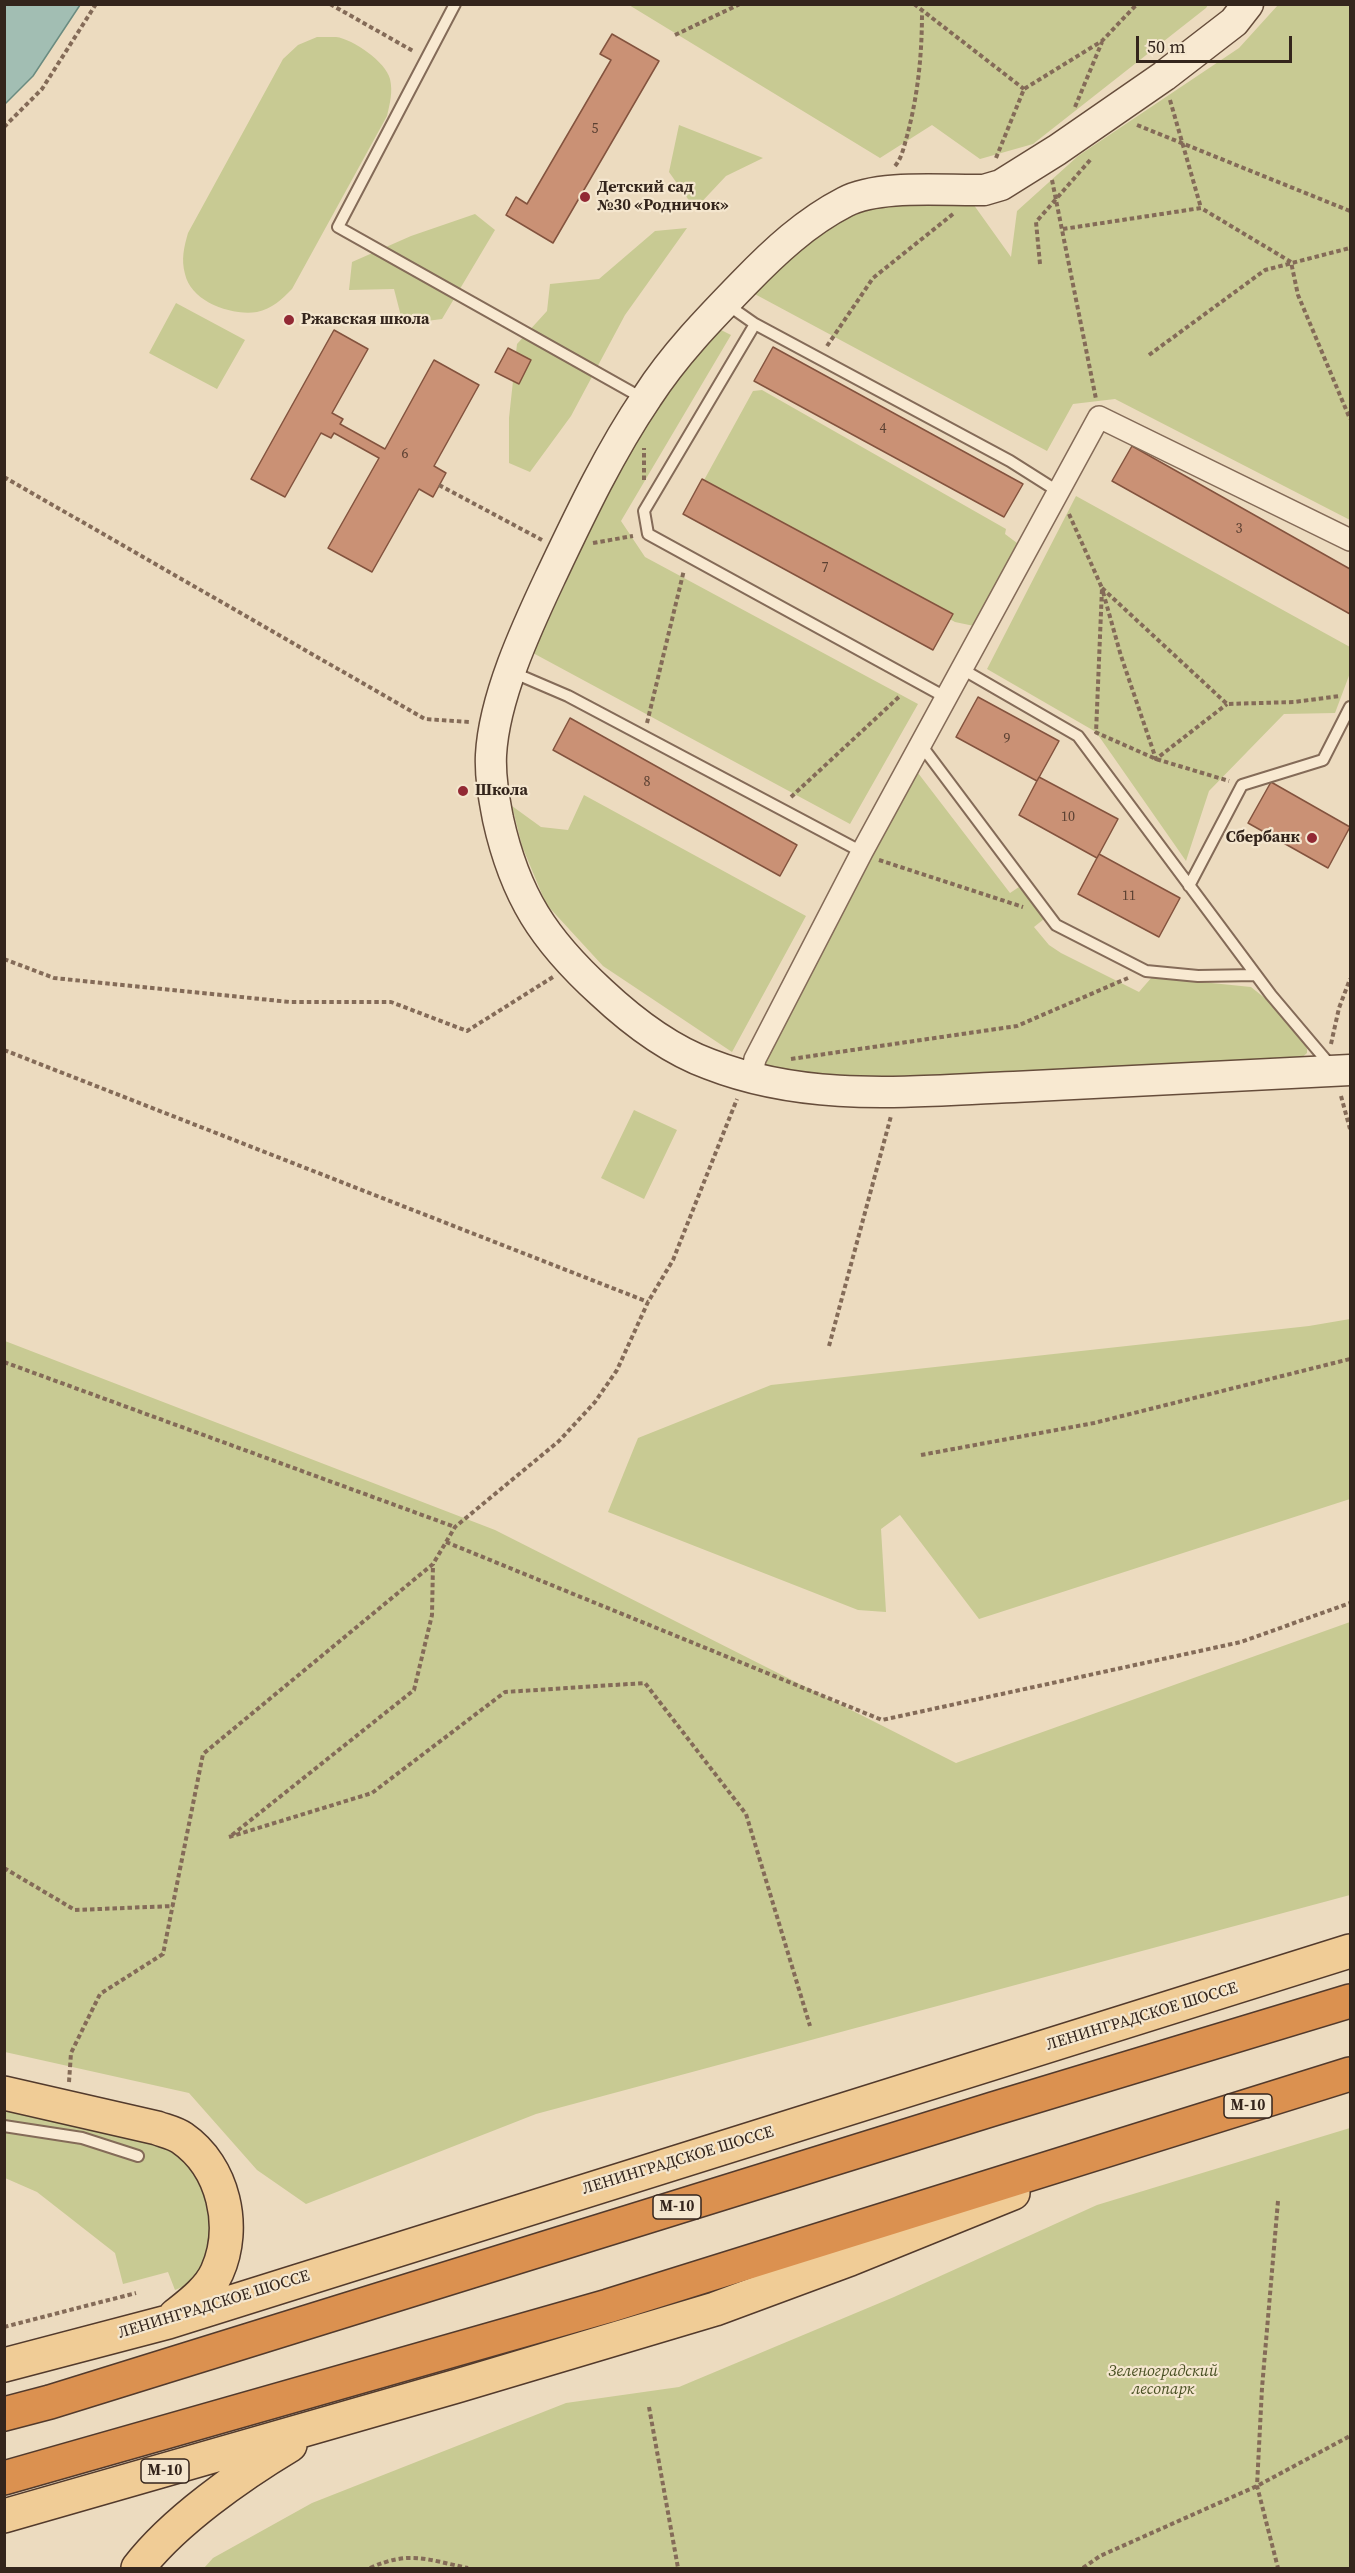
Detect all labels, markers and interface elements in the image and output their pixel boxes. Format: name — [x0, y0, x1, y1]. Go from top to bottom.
scale bar — [1139, 24, 1295, 62]
text: 50 m — [1147, 34, 1185, 59]
house number: 5 — [592, 121, 598, 137]
place label: Детский сад №30 «Родничок» — [597, 178, 729, 216]
marker: Детский сад №30 «Родничок» — [578, 190, 592, 204]
place label: Ржавская школа — [301, 310, 430, 330]
marker: Ржавская школа — [282, 313, 296, 327]
house number: 4 — [880, 421, 886, 437]
house number: 6 — [402, 446, 408, 462]
house number: 3 — [1236, 521, 1242, 537]
house number: 7 — [822, 560, 828, 576]
house number: 9 — [1004, 731, 1010, 747]
house number: 8 — [644, 774, 650, 790]
place label: Школа — [475, 781, 528, 801]
marker: Школа — [456, 784, 470, 798]
house number: 10 — [1061, 809, 1075, 825]
place label: Сбербанк — [1226, 828, 1300, 848]
marker: Сбербанк — [1305, 831, 1319, 845]
house number: 11 — [1122, 888, 1136, 904]
street label: ЛЕНИНГРАДСКОЕ ШОССЕ — [1044, 1979, 1240, 2055]
road number: М-10 — [1224, 2094, 1272, 2118]
street label: ЛЕНИНГРАДСКОЕ ШОССЕ — [580, 2123, 776, 2199]
road number: М-10 — [653, 2195, 701, 2219]
street label: ЛЕНИНГРАДСКОЕ ШОССЕ — [116, 2267, 312, 2343]
park label: Зеленоградский лесопарк — [1108, 2362, 1218, 2400]
road number: М-10 — [141, 2459, 189, 2483]

